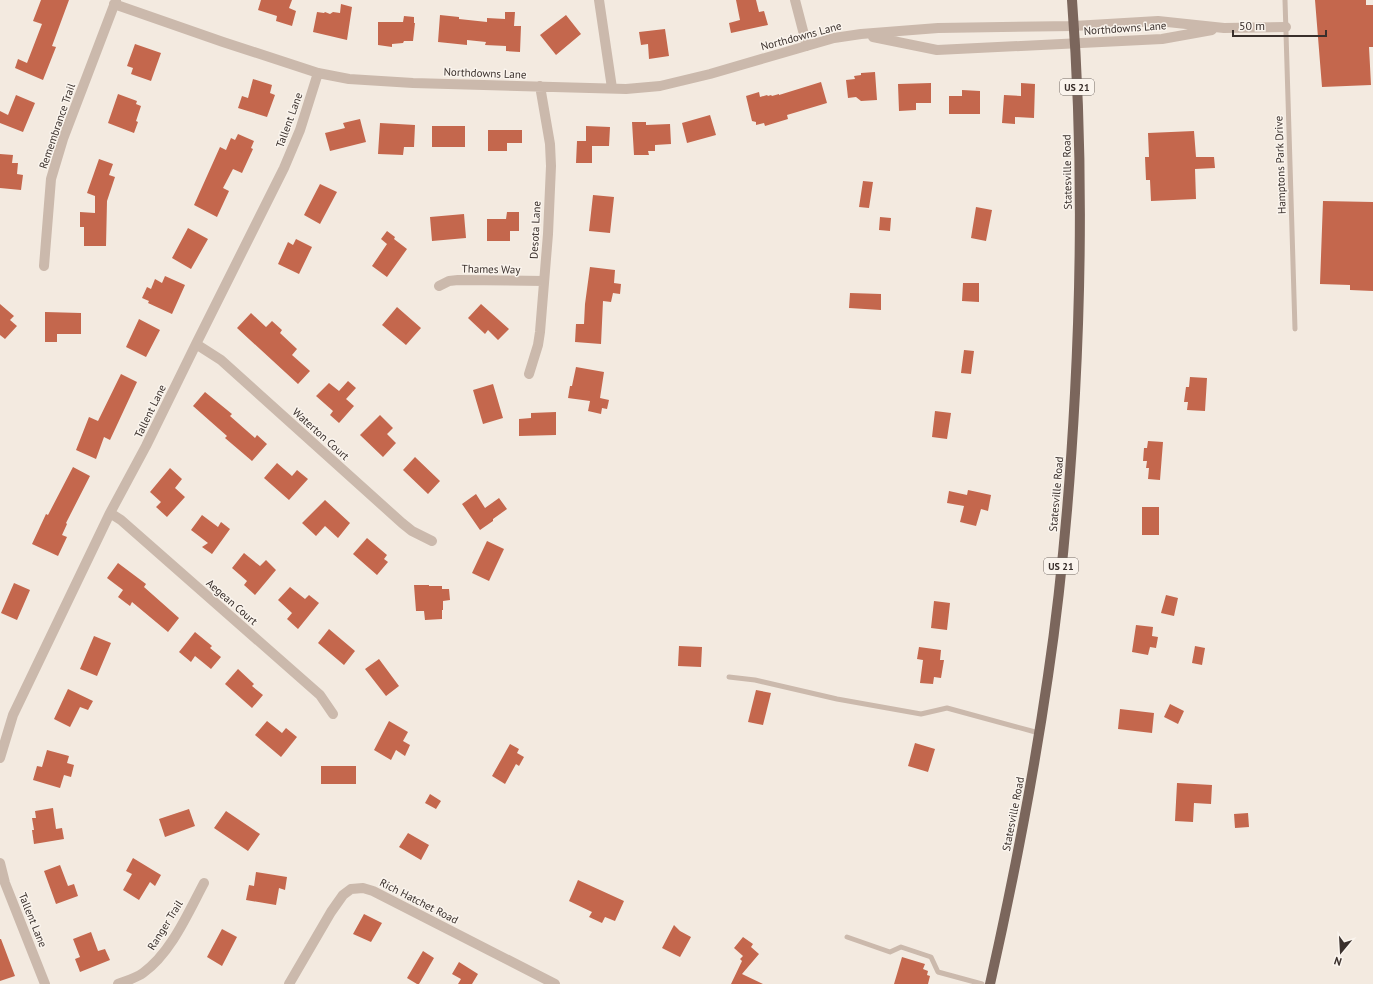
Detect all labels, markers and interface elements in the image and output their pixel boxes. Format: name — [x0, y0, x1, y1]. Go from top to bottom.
scale bar — [1233, 12, 1326, 38]
street label: Northdowns Lane — [759, 18, 843, 54]
street label: Northdowns Lane — [1083, 18, 1167, 38]
text: 50 m — [1239, 18, 1265, 33]
street label: Northdowns Lane — [443, 65, 527, 81]
road number: US 21 — [1060, 79, 1094, 95]
street label: Remembrance Trail — [36, 81, 78, 171]
street label: Tallent Lane — [273, 90, 306, 149]
street label: Hamptons Park Drive — [1271, 115, 1289, 214]
street label: Statesville Road — [1059, 134, 1075, 210]
street label: Desota Lane — [526, 200, 544, 259]
street label: Thames Way — [462, 261, 521, 277]
street label: Tallent Lane — [131, 382, 169, 440]
street label: Waterton Court — [290, 405, 352, 463]
street label: Statesville Road — [1046, 456, 1066, 532]
road number: US 21 — [1044, 558, 1078, 574]
street label: Aegean Court — [204, 576, 261, 628]
street label: Statesville Road — [999, 776, 1027, 852]
street label: Rich Hatchet Road — [377, 875, 461, 927]
street label: Tallent Lane — [16, 891, 50, 950]
street label: Ranger Trail — [144, 897, 186, 952]
north arrow — [1321, 932, 1361, 972]
text: N — [1332, 954, 1344, 969]

